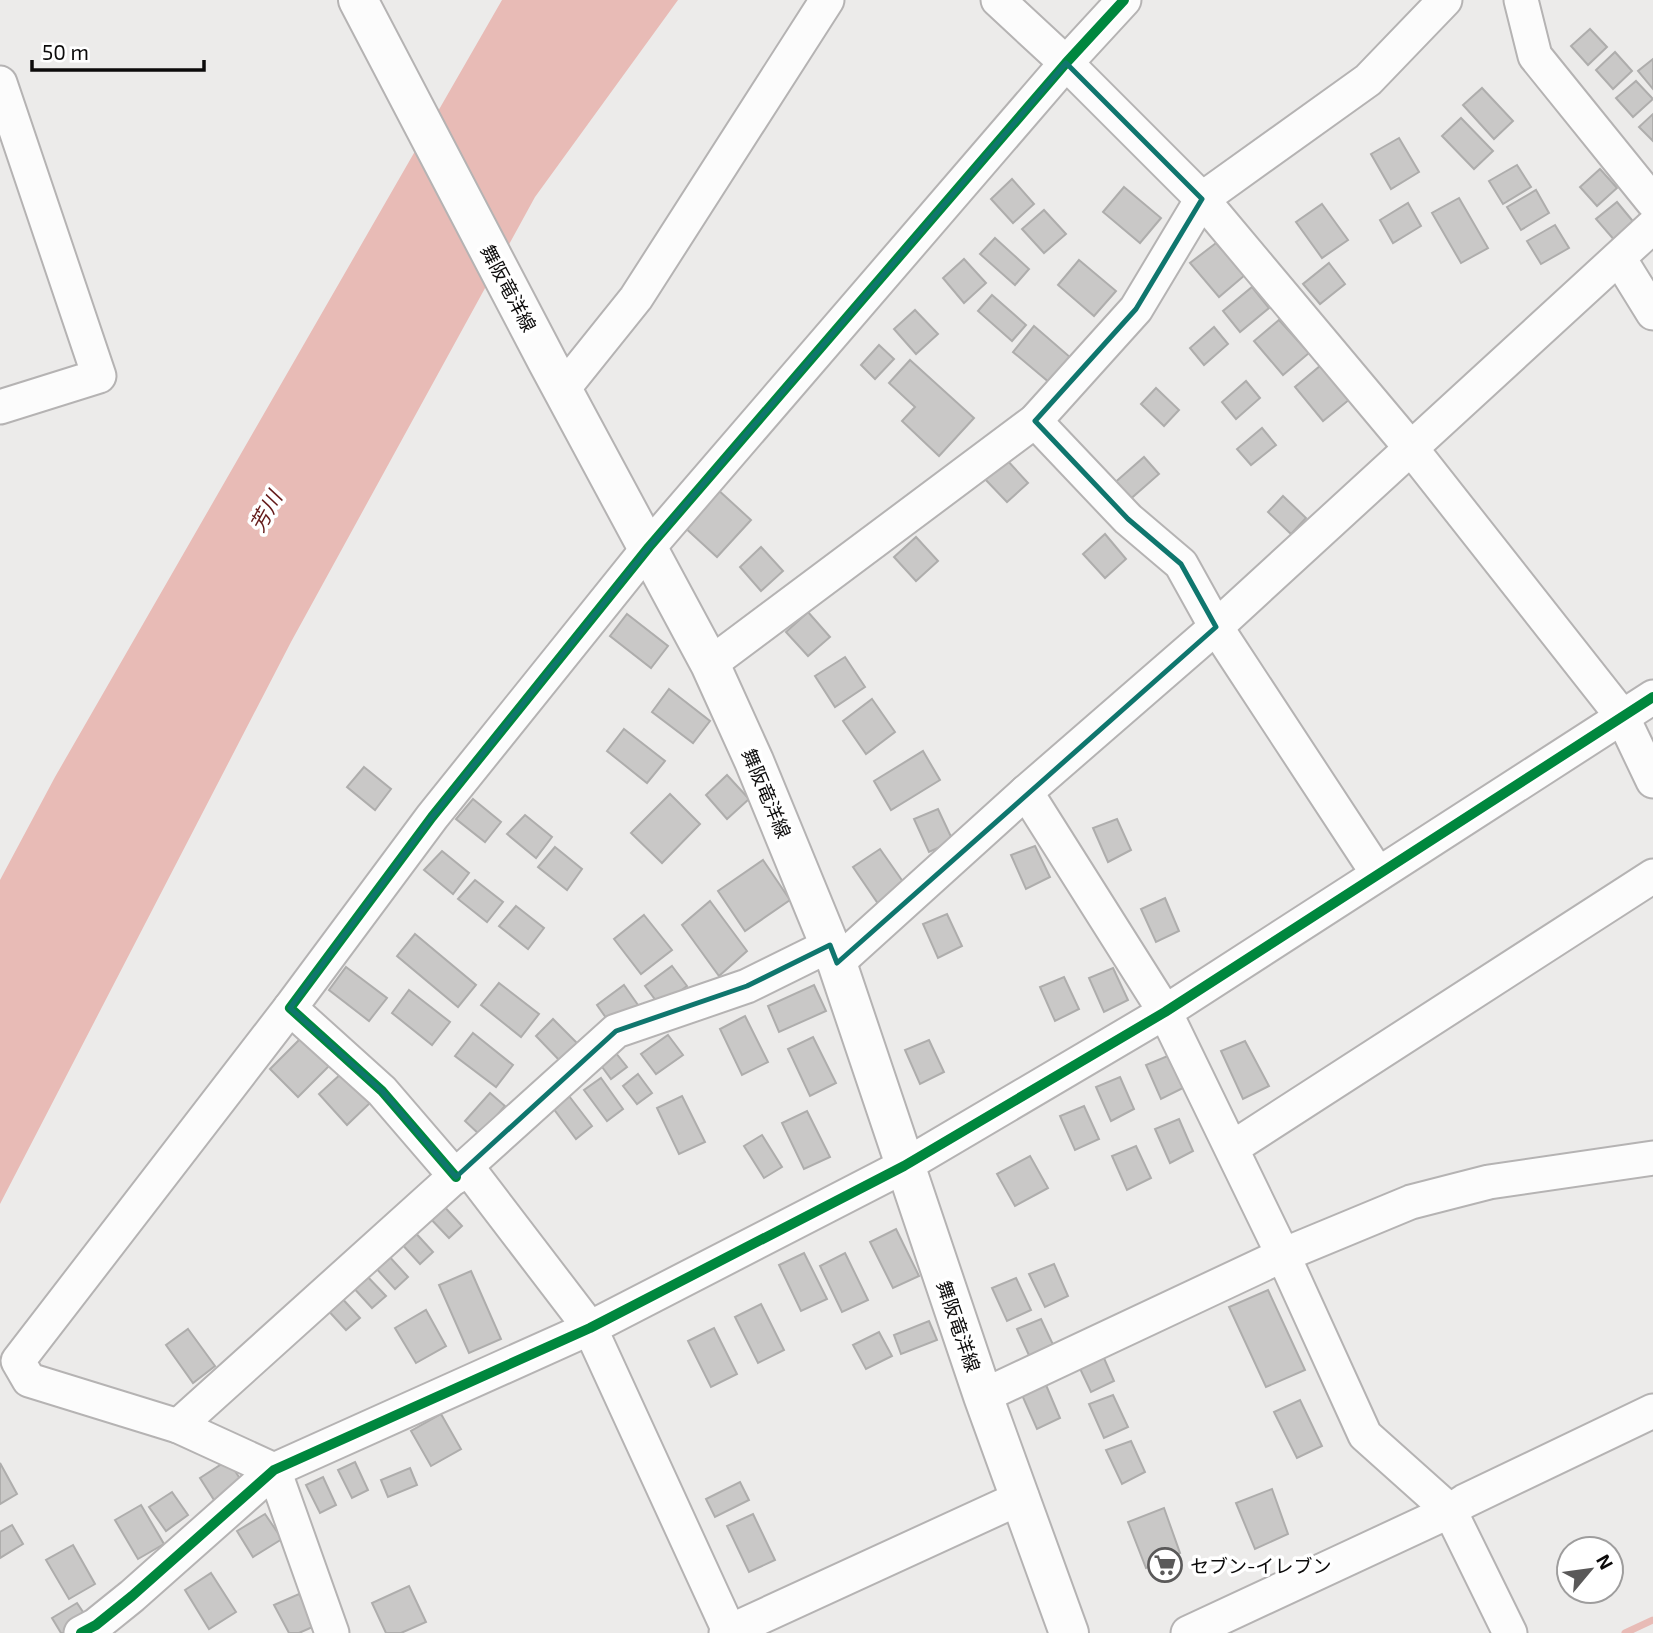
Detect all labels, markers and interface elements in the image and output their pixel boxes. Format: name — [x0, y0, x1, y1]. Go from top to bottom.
scale bar — [32, 28, 203, 72]
text: 50 m — [42, 39, 89, 64]
street label: 舞阪竜洋線 — [477, 241, 541, 335]
water label: 芳川 — [244, 485, 287, 535]
street label: 舞阪竜洋線 — [738, 745, 796, 841]
street label: 舞阪竜洋線 — [933, 1277, 985, 1375]
north arrow — [1555, 1535, 1625, 1605]
supermarket icon: セブン-イレブン — [1146, 1546, 1184, 1584]
text: N — [1592, 1550, 1619, 1573]
place label: セブン-イレブン — [1190, 1554, 1332, 1577]

